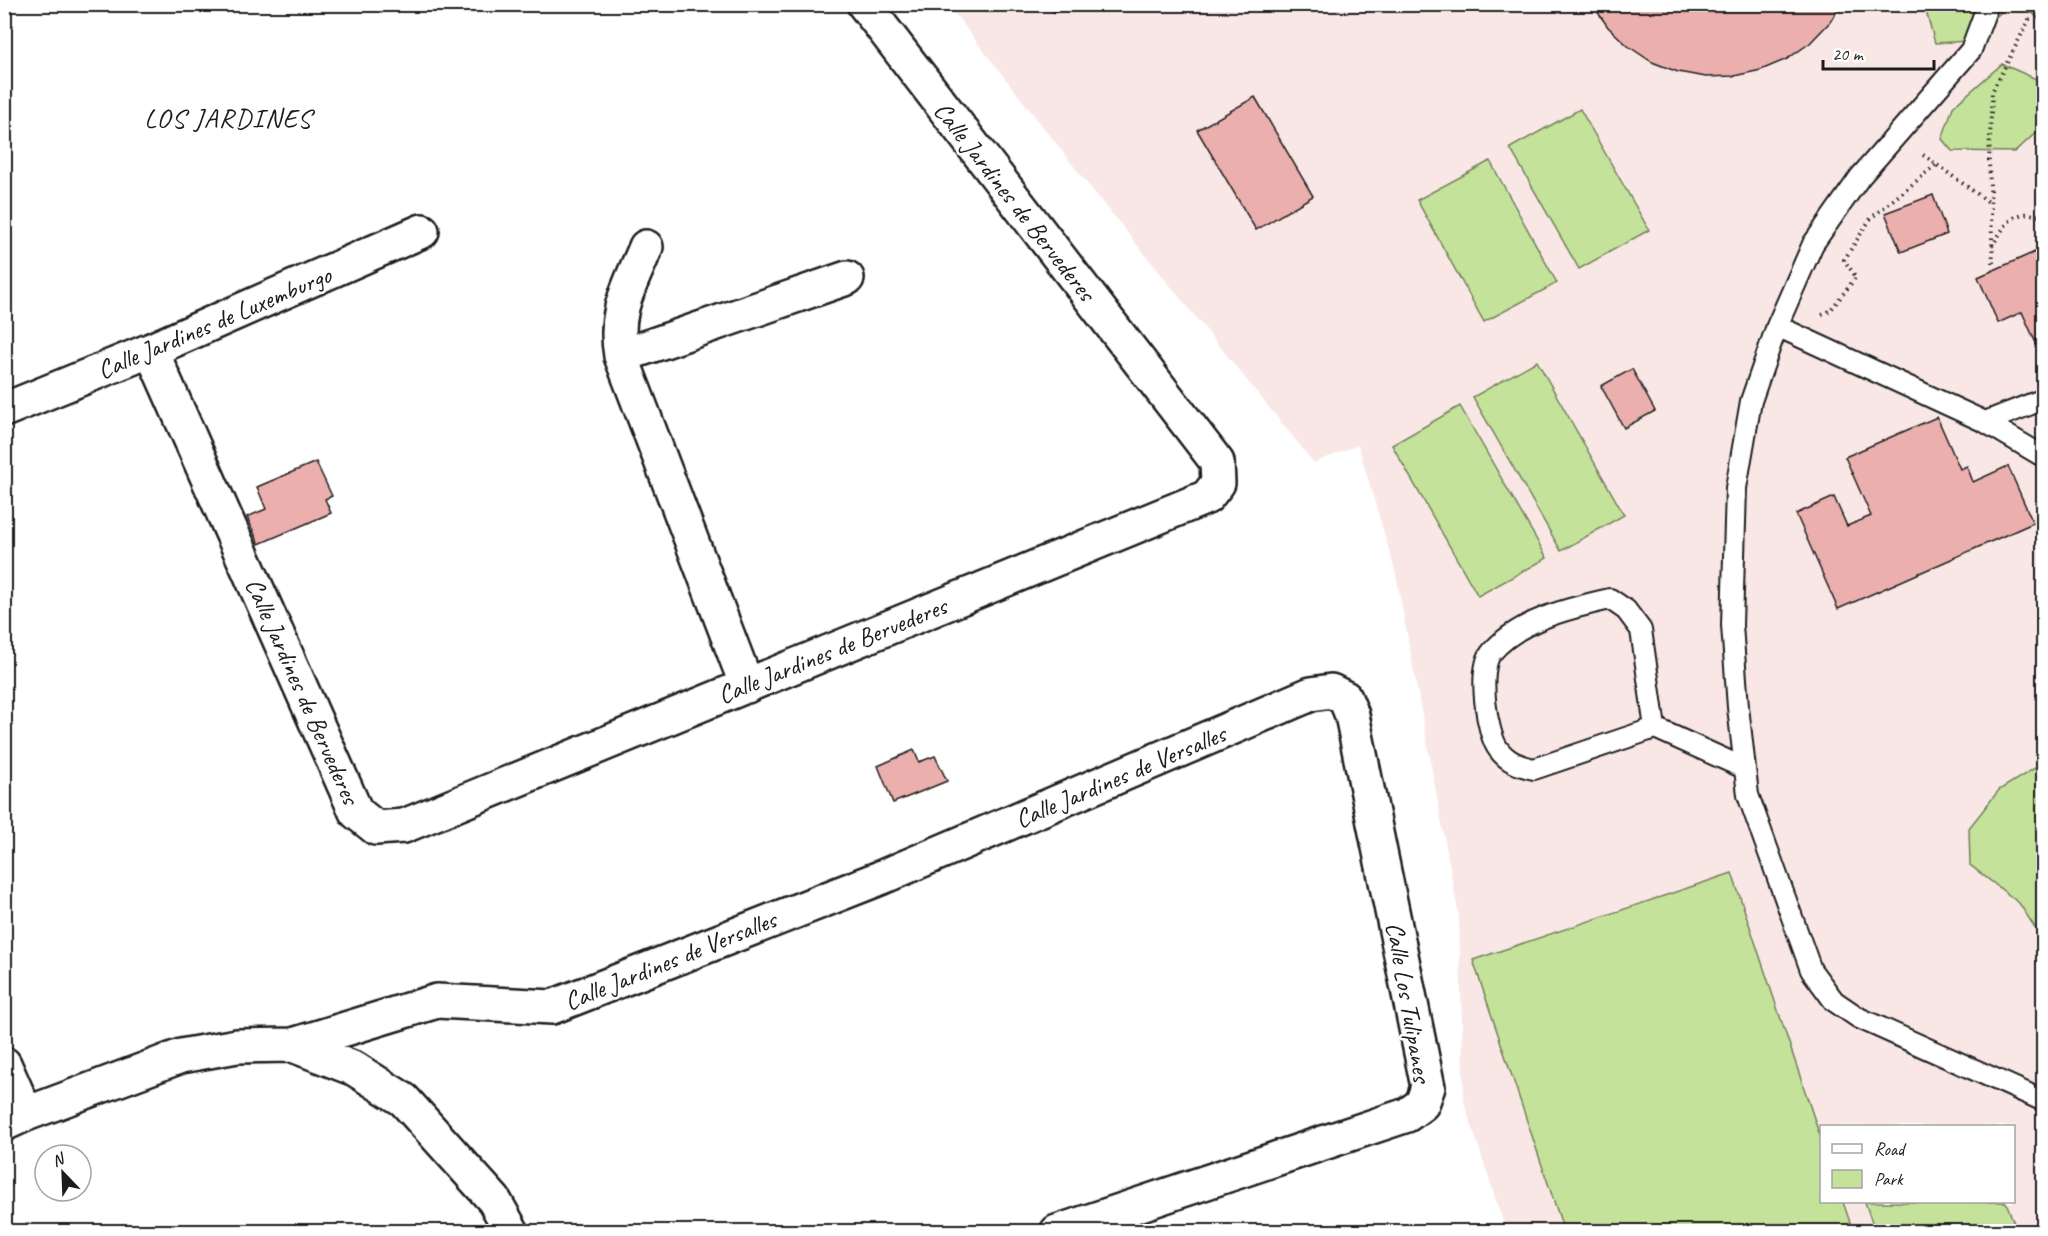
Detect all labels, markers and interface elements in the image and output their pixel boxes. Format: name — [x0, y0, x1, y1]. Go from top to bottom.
scale bar — [1823, 33, 1934, 71]
text: 20 m — [1832, 43, 1865, 65]
street label: Calle Jardines de Bervederes — [926, 95, 1104, 309]
district label: LOS JARDINES — [144, 101, 315, 135]
street label: Calle Jardines de Luxemburgo — [92, 258, 338, 387]
street label: Calle Jardines de Bervederes — [238, 573, 368, 811]
street label: Calle Jardines de Bervederes — [713, 589, 954, 712]
street label: Calle Jardines de Versalles — [1010, 716, 1232, 836]
street label: Calle Jardines de Versalles — [559, 902, 783, 1018]
street label: Calle Los Tulipanes — [1378, 920, 1439, 1087]
legend — [1820, 1125, 2015, 1203]
text: Road — [1874, 1138, 1907, 1160]
north arrow — [33, 1143, 93, 1203]
text: N — [49, 1148, 69, 1171]
text: Park — [1874, 1168, 1904, 1190]

